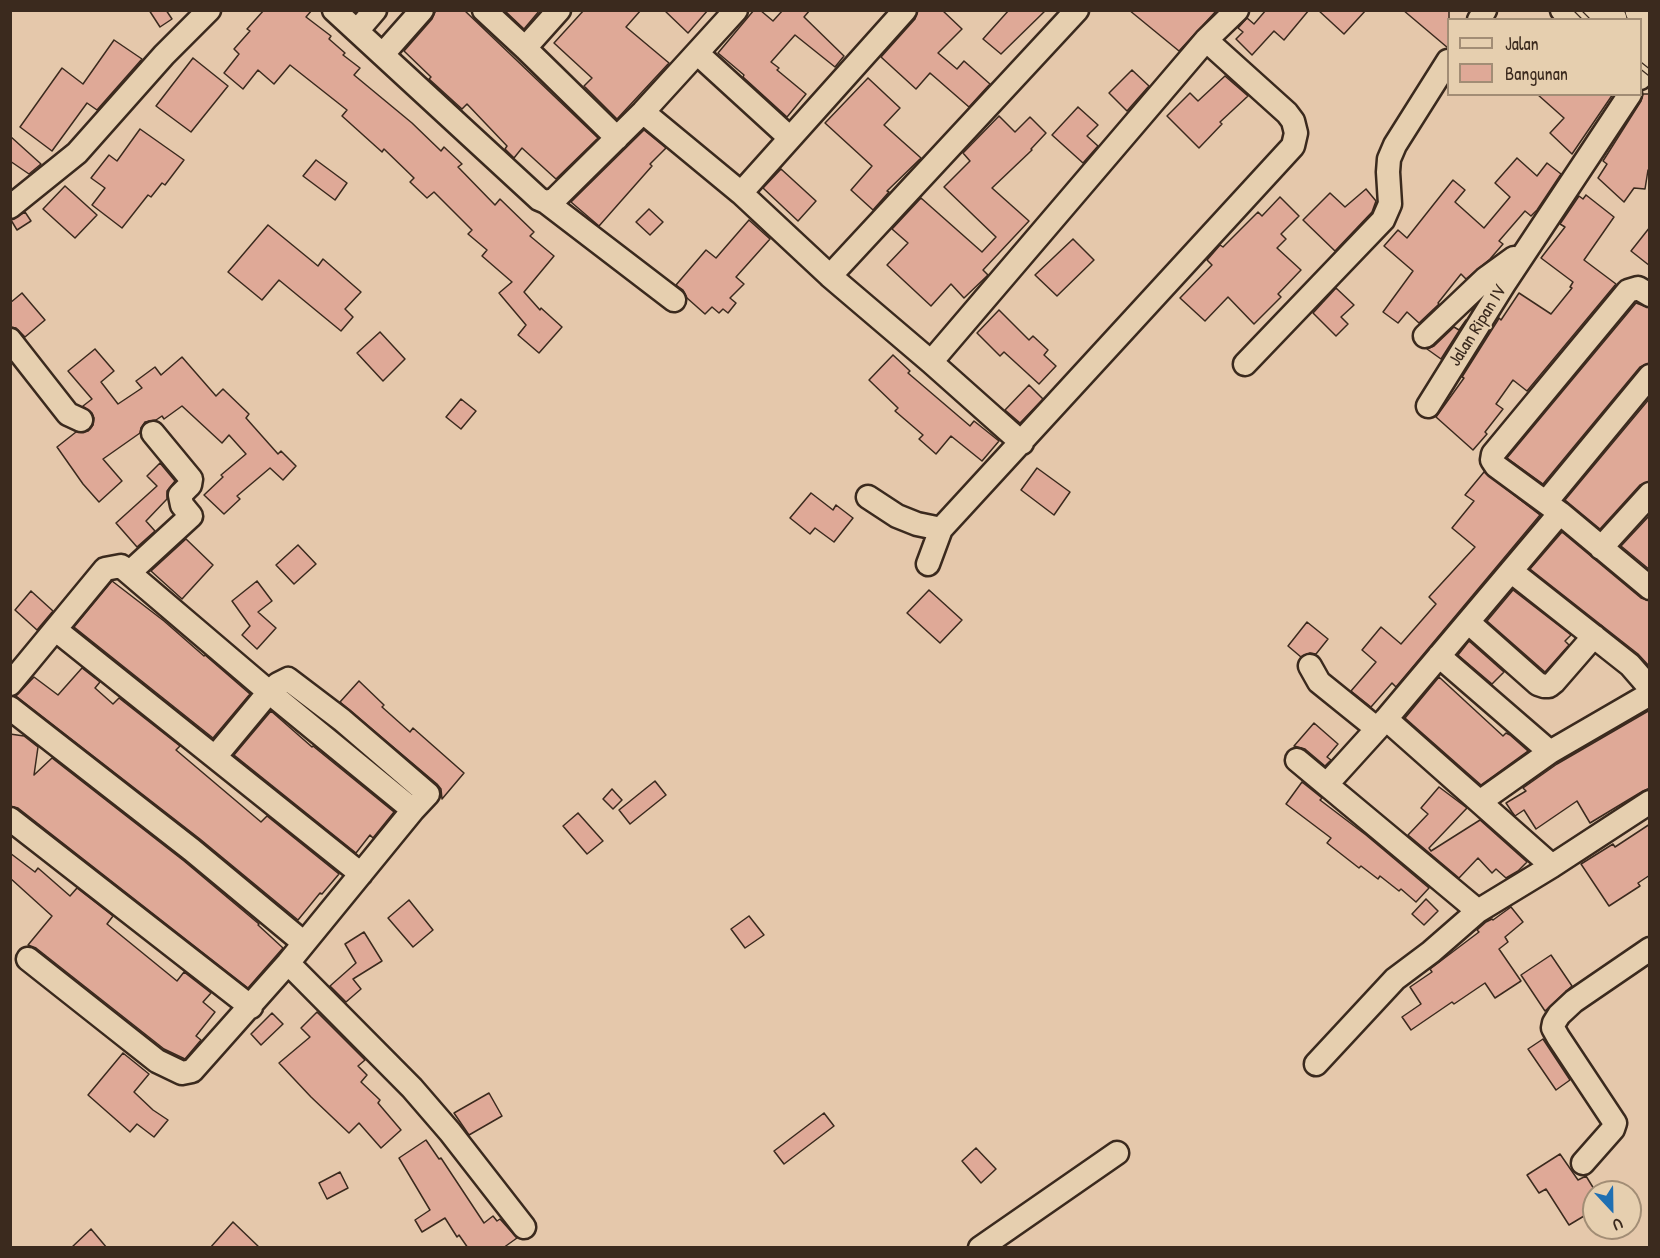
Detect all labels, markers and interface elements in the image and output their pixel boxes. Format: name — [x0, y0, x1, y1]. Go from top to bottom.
legend — [1447, 18, 1642, 96]
text: Jalan — [1505, 31, 1539, 56]
text: Bangunan — [1505, 61, 1568, 86]
street label: Jalan Ripan IV — [1445, 282, 1511, 370]
north arrow — [1582, 1180, 1642, 1240]
text: U — [1610, 1213, 1626, 1237]

